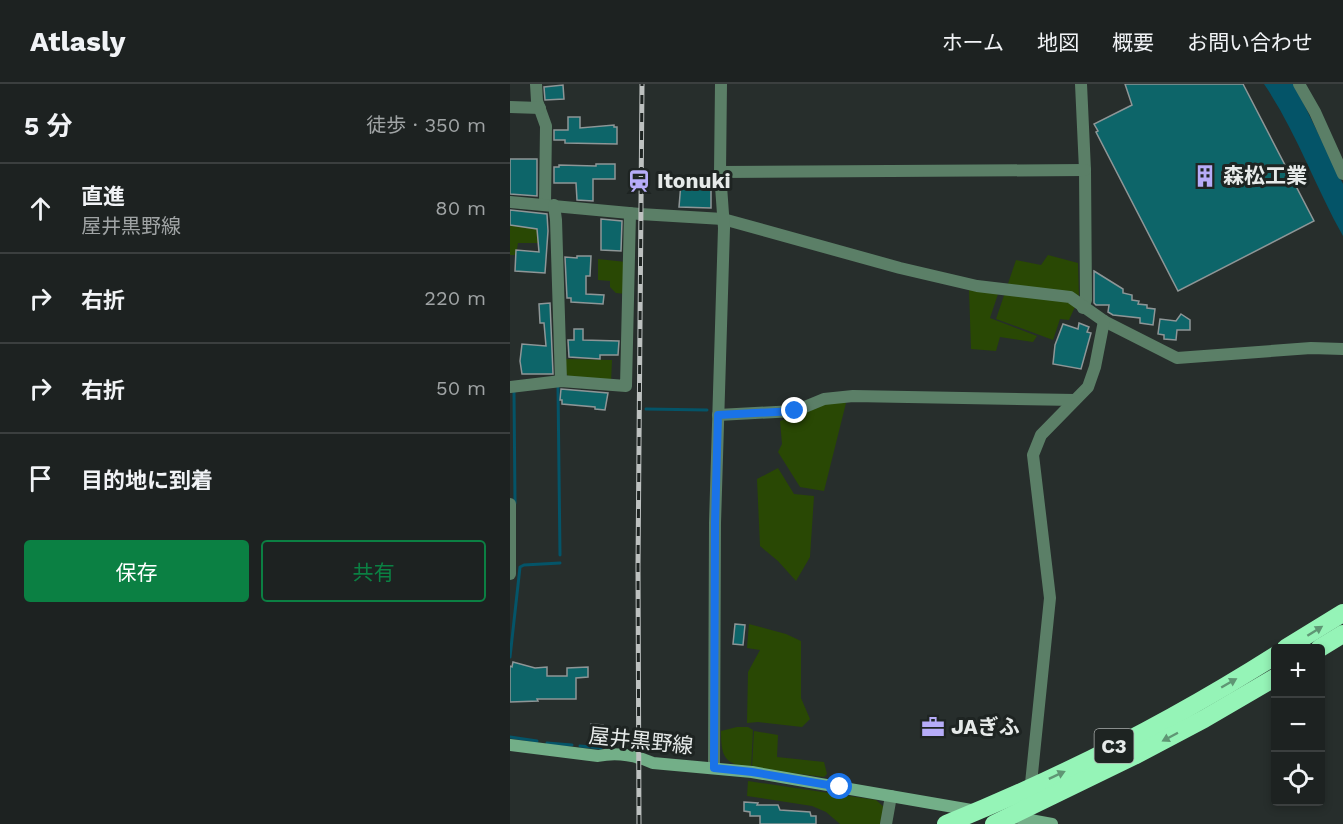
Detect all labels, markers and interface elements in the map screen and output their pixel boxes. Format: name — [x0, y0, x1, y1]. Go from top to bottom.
text: Atlasly — [30, 25, 125, 58]
text: ホーム — [942, 30, 1004, 55]
text: 地図 — [1037, 30, 1079, 55]
text: 概要 — [1112, 30, 1154, 55]
text: お問い合わせ — [1187, 30, 1313, 55]
text: 5 分 — [24, 111, 73, 141]
text: 徒歩 · 350 m — [366, 113, 486, 137]
building icon: 森松工業 — [1192, 163, 1218, 189]
place label: 森松工業 — [1223, 163, 1307, 188]
station icon: Itonuki — [626, 168, 652, 194]
place label: Itonuki — [657, 168, 731, 193]
text: 直進 — [81, 184, 125, 209]
icon: ahead — [24, 192, 57, 225]
text: 80 m — [435, 196, 486, 220]
text: 屋井黒野線 — [81, 214, 181, 238]
icon: right — [24, 282, 57, 315]
text: 220 m — [424, 286, 486, 310]
text: 右折 — [81, 288, 125, 313]
icon: right — [24, 372, 57, 405]
text: 50 m — [436, 376, 486, 400]
text: 右折 — [81, 378, 125, 403]
route end — [781, 397, 807, 423]
icon: arrive — [24, 462, 57, 495]
text: 目的地に到着 — [81, 468, 213, 493]
button: 保存 — [24, 540, 249, 602]
button: 共有 — [261, 540, 486, 602]
one-way arrow — [1307, 625, 1323, 636]
map controls — [1271, 644, 1325, 806]
button: + — [1271, 644, 1325, 698]
one-way arrow — [1221, 678, 1237, 689]
button: − — [1271, 698, 1325, 752]
office icon: JAぎふ — [920, 714, 946, 740]
place label: JAぎふ — [951, 714, 1020, 739]
street label: 屋井黒野線 — [588, 723, 695, 758]
road number: C3 — [1094, 729, 1134, 763]
one-way arrow — [1161, 732, 1178, 742]
button: locate — [1271, 752, 1325, 806]
one-way arrow — [1048, 770, 1066, 779]
route start — [826, 773, 852, 799]

